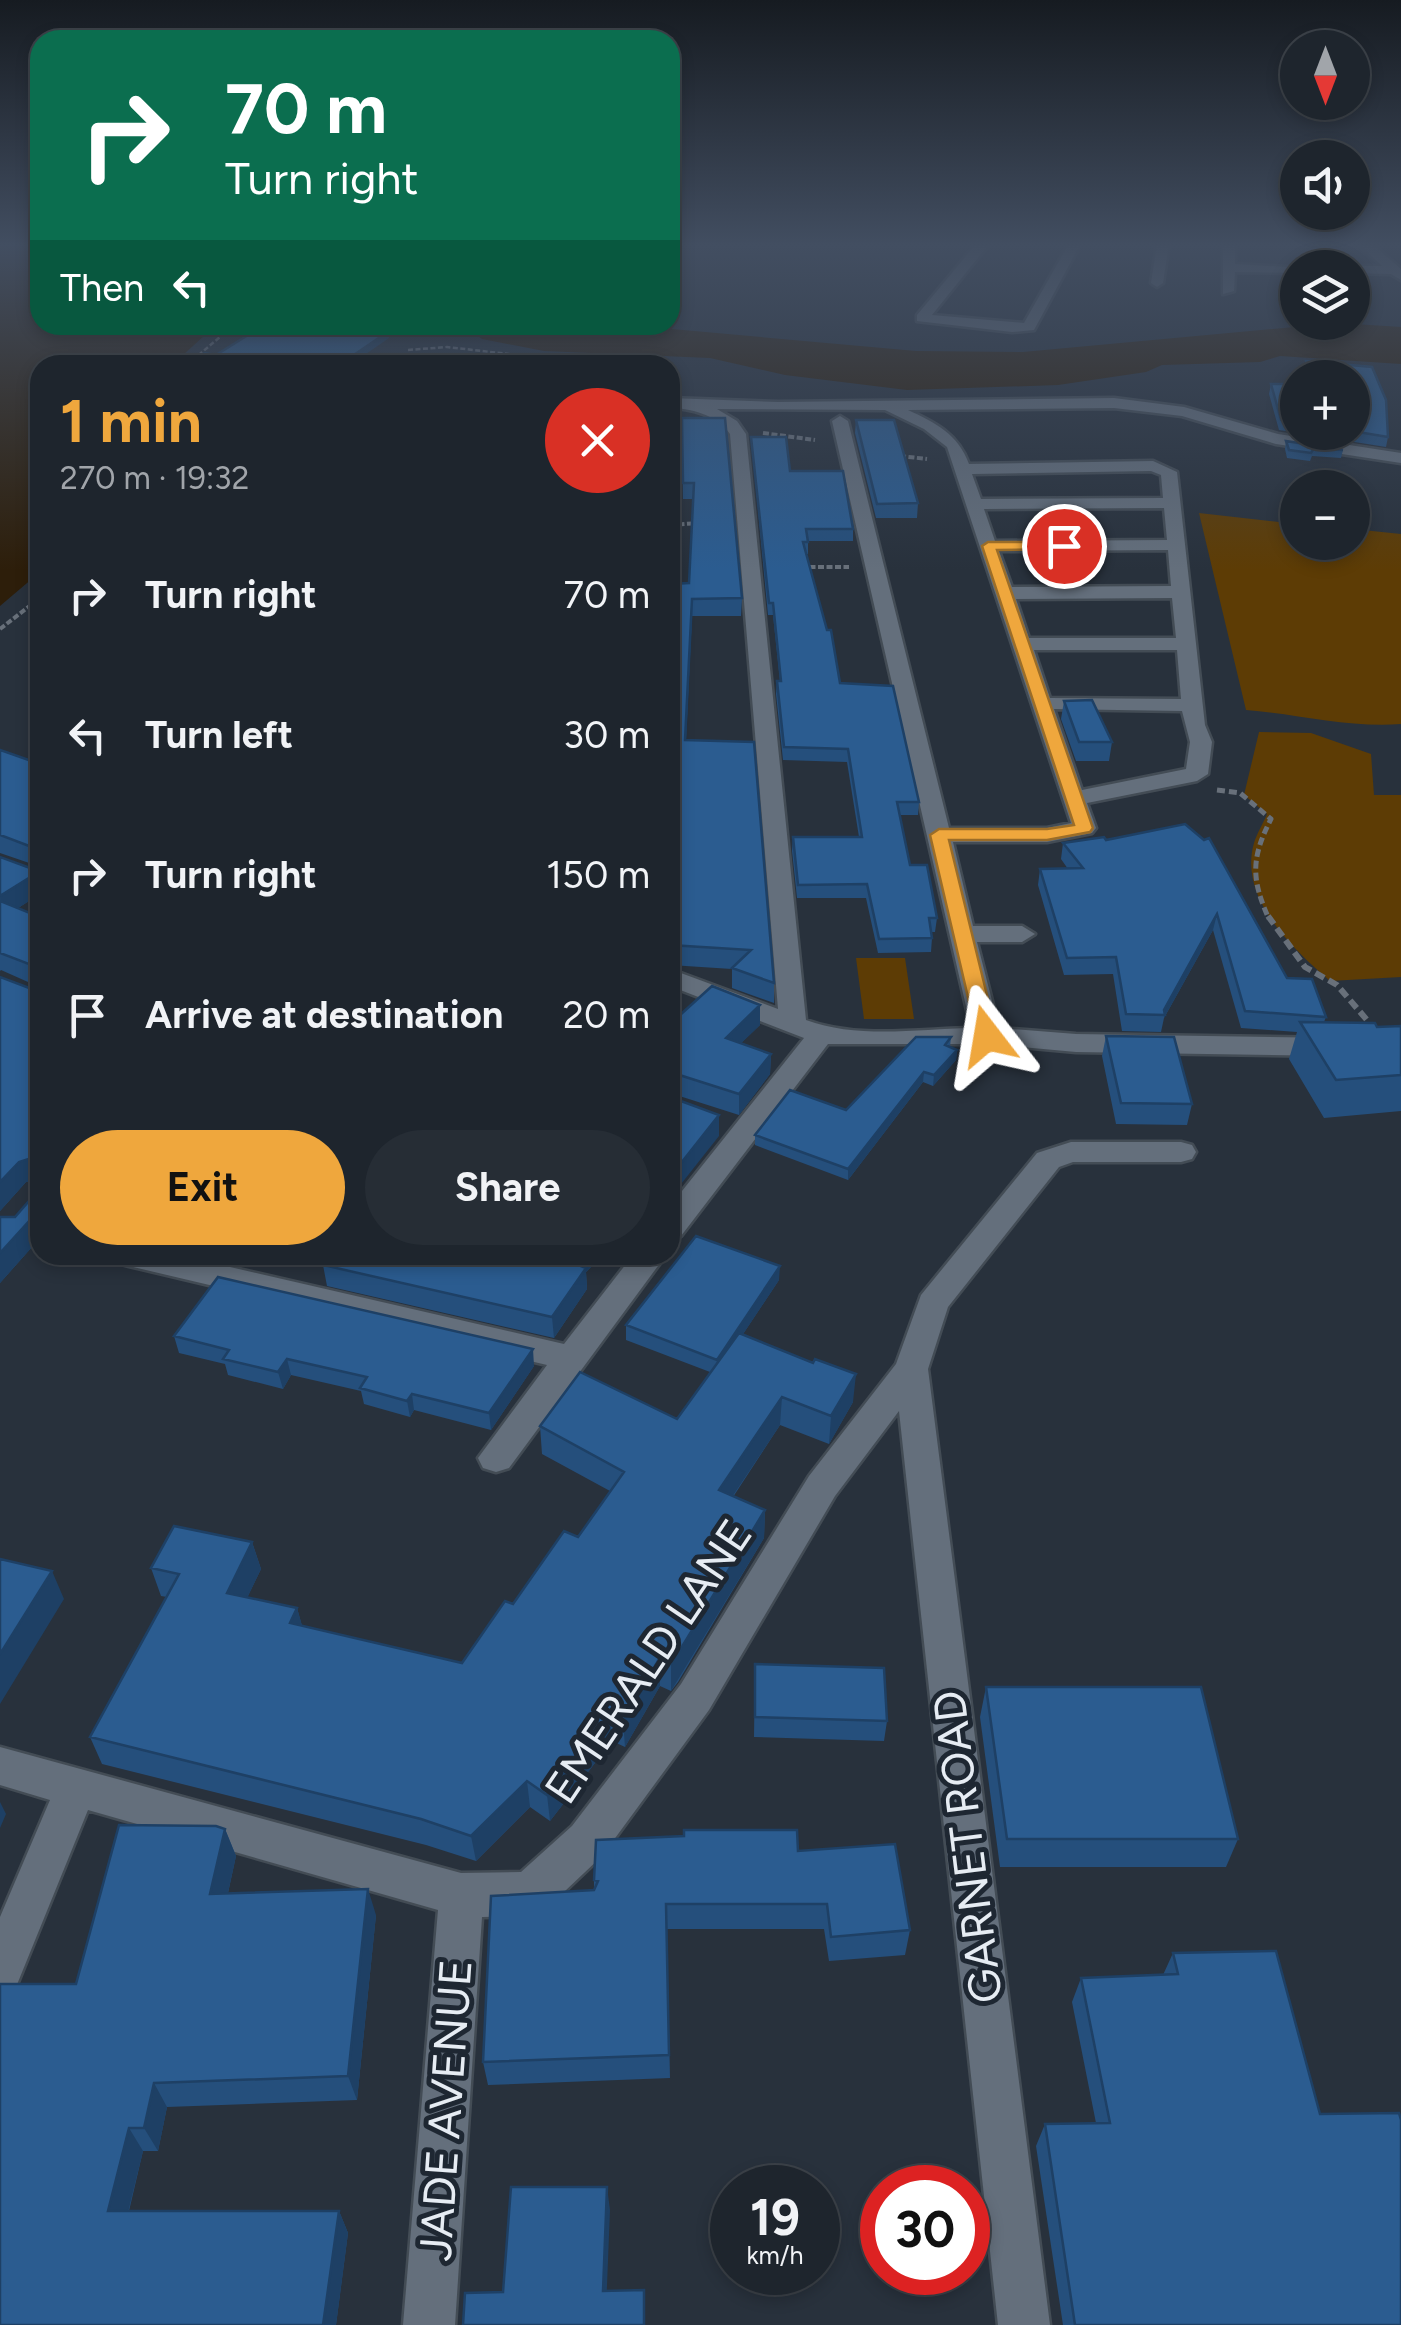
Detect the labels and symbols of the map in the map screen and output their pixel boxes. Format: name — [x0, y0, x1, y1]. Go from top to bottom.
north arrow — [1280, 30, 1370, 120]
pin — [1022, 504, 1107, 589]
position arrow — [935, 984, 1039, 1088]
street label: EMERALD LANE — [533, 1509, 763, 1813]
street label: GARNET ROAD — [921, 1688, 1013, 2006]
street label: JADE AVENUE — [408, 1957, 482, 2263]
speed limit sign: 30 — [860, 2165, 990, 2295]

